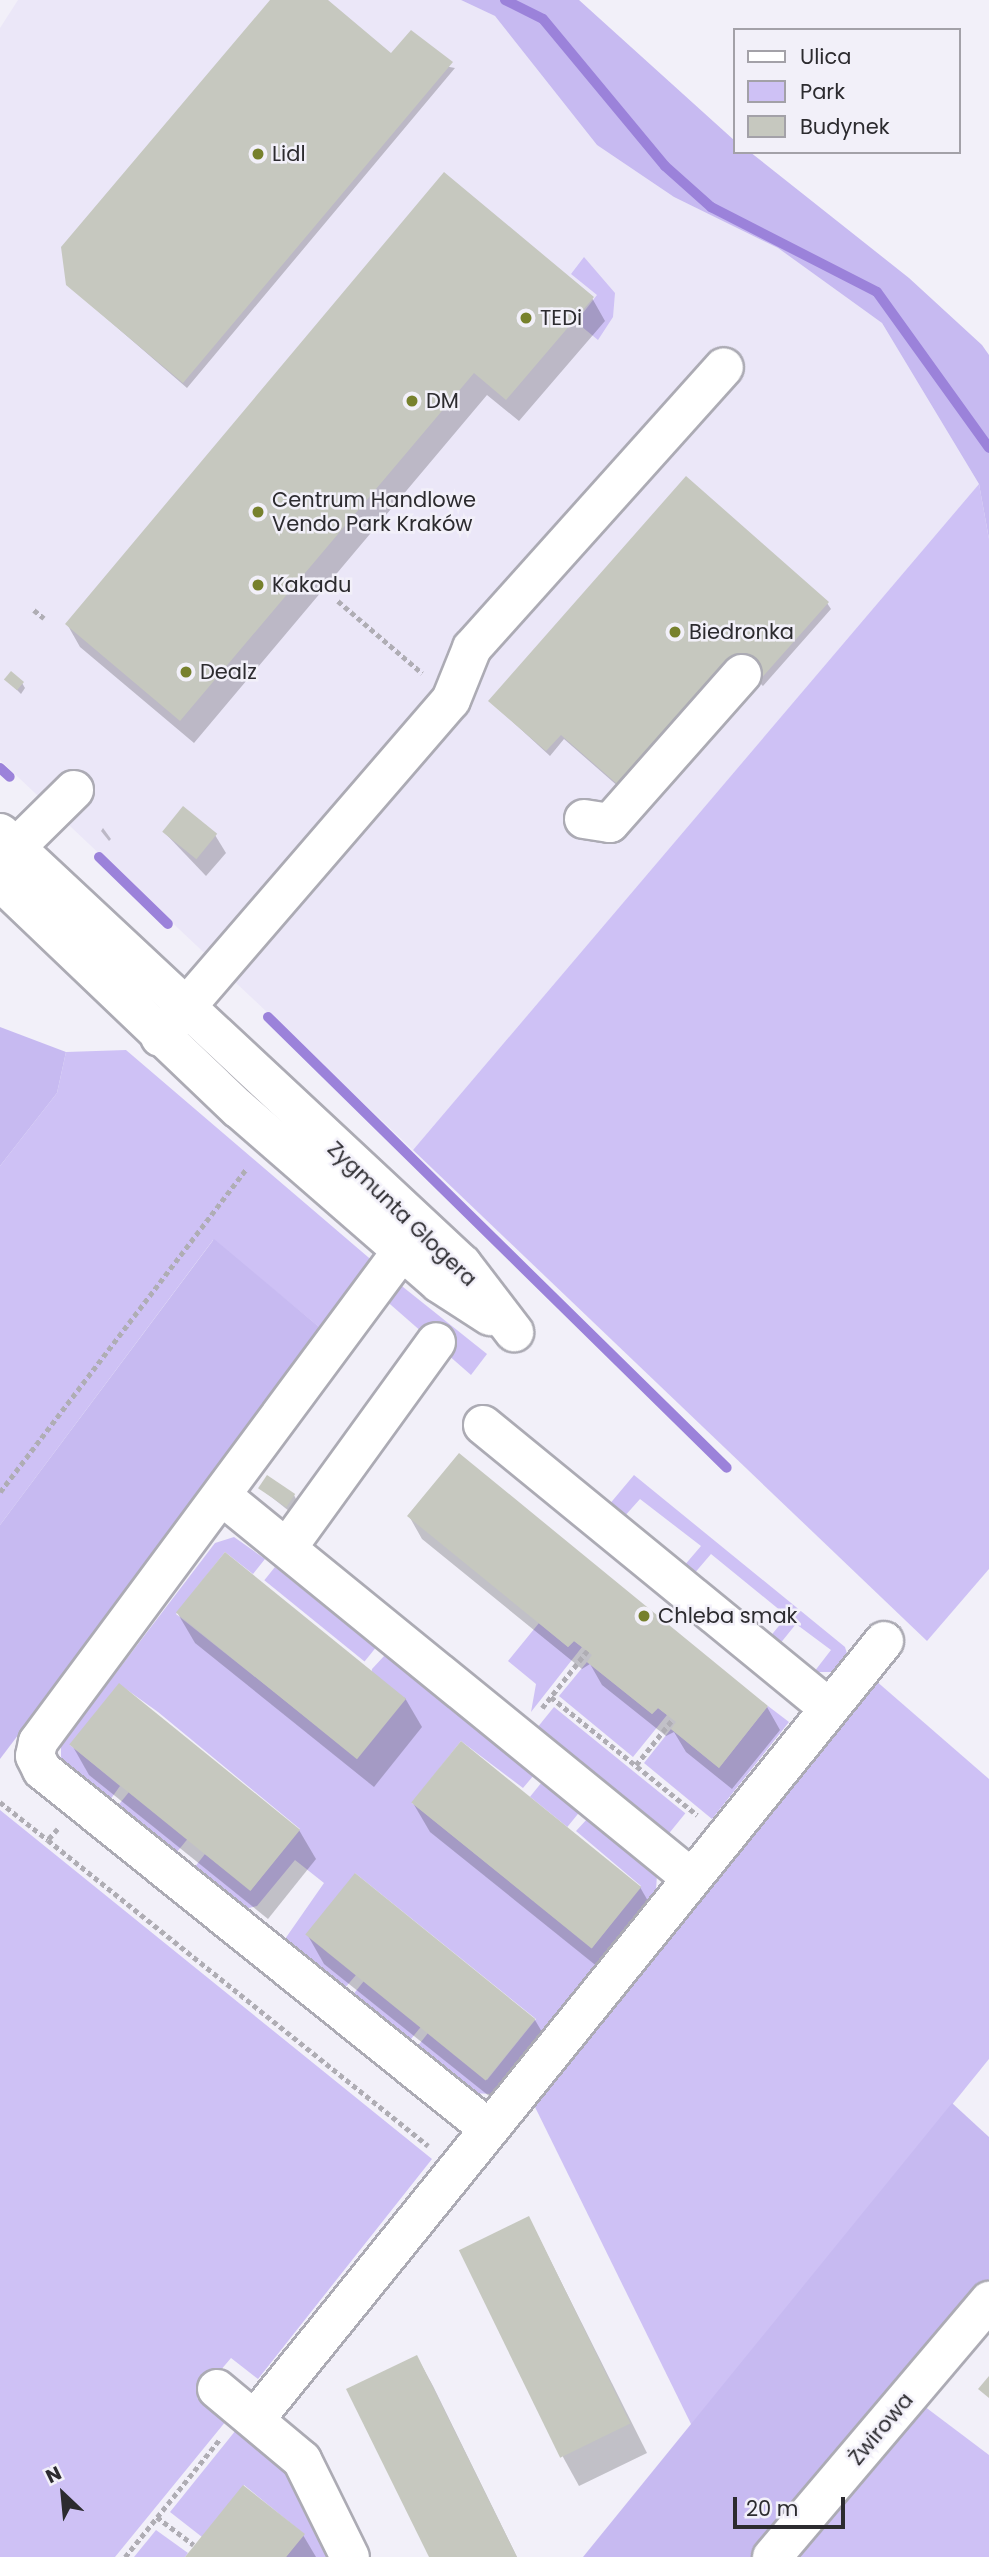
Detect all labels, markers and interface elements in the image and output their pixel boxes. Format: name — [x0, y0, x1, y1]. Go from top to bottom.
legend — [734, 28, 961, 154]
text: Ulica — [800, 42, 851, 71]
text: Park — [800, 77, 845, 106]
text: Budynek — [800, 112, 890, 141]
place label: Lidl — [272, 141, 306, 167]
marker: Lidl — [250, 146, 266, 162]
place label: TEDi — [540, 305, 582, 331]
marker: TEDi — [518, 310, 534, 326]
place label: DM — [426, 388, 459, 414]
marker: DM — [404, 393, 420, 409]
place label: Centrum Handlowe Vendo Park Kraków — [272, 487, 476, 537]
marker: Centrum Handlowe Vendo Park Kraków — [250, 504, 266, 520]
place label: Kakadu — [272, 572, 351, 598]
marker: Kakadu — [250, 577, 266, 593]
place label: Biedronka — [689, 619, 794, 645]
marker: Biedronka — [667, 624, 683, 640]
place label: Dealz — [200, 659, 257, 685]
marker: Dealz — [178, 664, 194, 680]
street label: Zygmunta Glogera — [322, 1136, 482, 1292]
place label: Chleba smak — [658, 1603, 797, 1629]
marker: Chleba smak — [636, 1608, 652, 1624]
street label: Żwirowa — [844, 2388, 918, 2470]
north arrow — [28, 2459, 98, 2529]
text: N — [41, 2459, 66, 2490]
scale bar — [737, 2484, 849, 2528]
text: 20 m — [746, 2494, 799, 2523]

